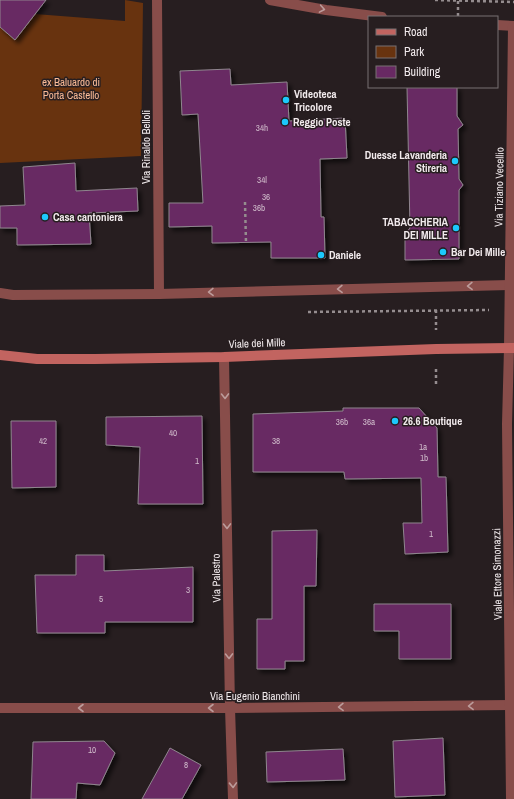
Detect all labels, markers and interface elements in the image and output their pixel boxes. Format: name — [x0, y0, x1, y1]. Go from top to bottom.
one-way arrow — [319, 5, 325, 13]
legend — [368, 16, 498, 88]
text: Road — [404, 24, 428, 40]
text: Park — [404, 44, 424, 60]
text: Building — [404, 64, 441, 80]
park label: ex Baluardo di Porta Castello — [42, 75, 100, 102]
place label: Videoteca Tricolore — [294, 87, 336, 114]
marker: Videoteca Tricolore — [281, 95, 291, 105]
street label: Via Rinaldo Belloli — [139, 110, 153, 184]
place label: Reggio Poste — [293, 115, 351, 129]
marker: Reggio Poste — [280, 117, 290, 127]
house number: 34h — [256, 122, 268, 134]
street label: Via Tiziano Vecellio — [491, 147, 507, 227]
place label: Duesse Lavanderia Stireria — [365, 148, 447, 175]
marker: Duesse Lavanderia Stireria — [450, 156, 460, 166]
house number: 34l — [257, 174, 267, 186]
house number: 36 — [262, 191, 270, 203]
house number: 36b — [253, 202, 265, 214]
place label: Casa cantoniera — [53, 210, 123, 224]
marker: Casa cantoniera — [40, 212, 50, 222]
place label: TABACCHERIA DEI MILLE — [383, 215, 448, 242]
marker: TABACCHERIA DEI MILLE — [451, 223, 461, 233]
place label: Bar Dei Mille — [451, 245, 505, 259]
marker: Bar Dei Mille — [438, 247, 448, 257]
place label: Daniele — [329, 248, 361, 262]
marker: Daniele — [316, 250, 326, 260]
one-way arrow — [467, 282, 473, 290]
one-way arrow — [337, 285, 343, 293]
one-way arrow — [208, 288, 214, 297]
street label: Viale dei Mille — [228, 335, 286, 351]
one-way arrow — [221, 393, 229, 399]
place label: 26.6 Boutique — [403, 414, 462, 428]
house number: 36b — [336, 416, 348, 428]
house number: 36a — [363, 416, 375, 428]
marker: 26.6 Boutique — [390, 416, 400, 426]
house number: 40 — [169, 427, 177, 439]
house number: 42 — [39, 435, 47, 447]
house number: 38 — [272, 435, 280, 447]
house number: 1a — [419, 441, 427, 453]
house number: 1b — [420, 452, 428, 464]
house number: 1 — [195, 455, 199, 467]
one-way arrow — [223, 523, 231, 529]
house number: 1 — [429, 528, 433, 540]
street label: Viale Ettore Simonazzi — [489, 528, 505, 620]
street label: Via Palestro — [209, 553, 223, 603]
house number: 3 — [186, 584, 190, 596]
house number: 5 — [99, 593, 103, 605]
one-way arrow — [225, 653, 234, 659]
street label: Via Eugenio Bianchini — [210, 689, 300, 703]
one-way arrow — [468, 702, 474, 710]
one-way arrow — [338, 703, 344, 711]
one-way arrow — [78, 704, 84, 712]
one-way arrow — [208, 704, 214, 712]
house number: 10 — [88, 744, 96, 756]
house number: 8 — [184, 759, 188, 771]
one-way arrow — [229, 782, 237, 788]

